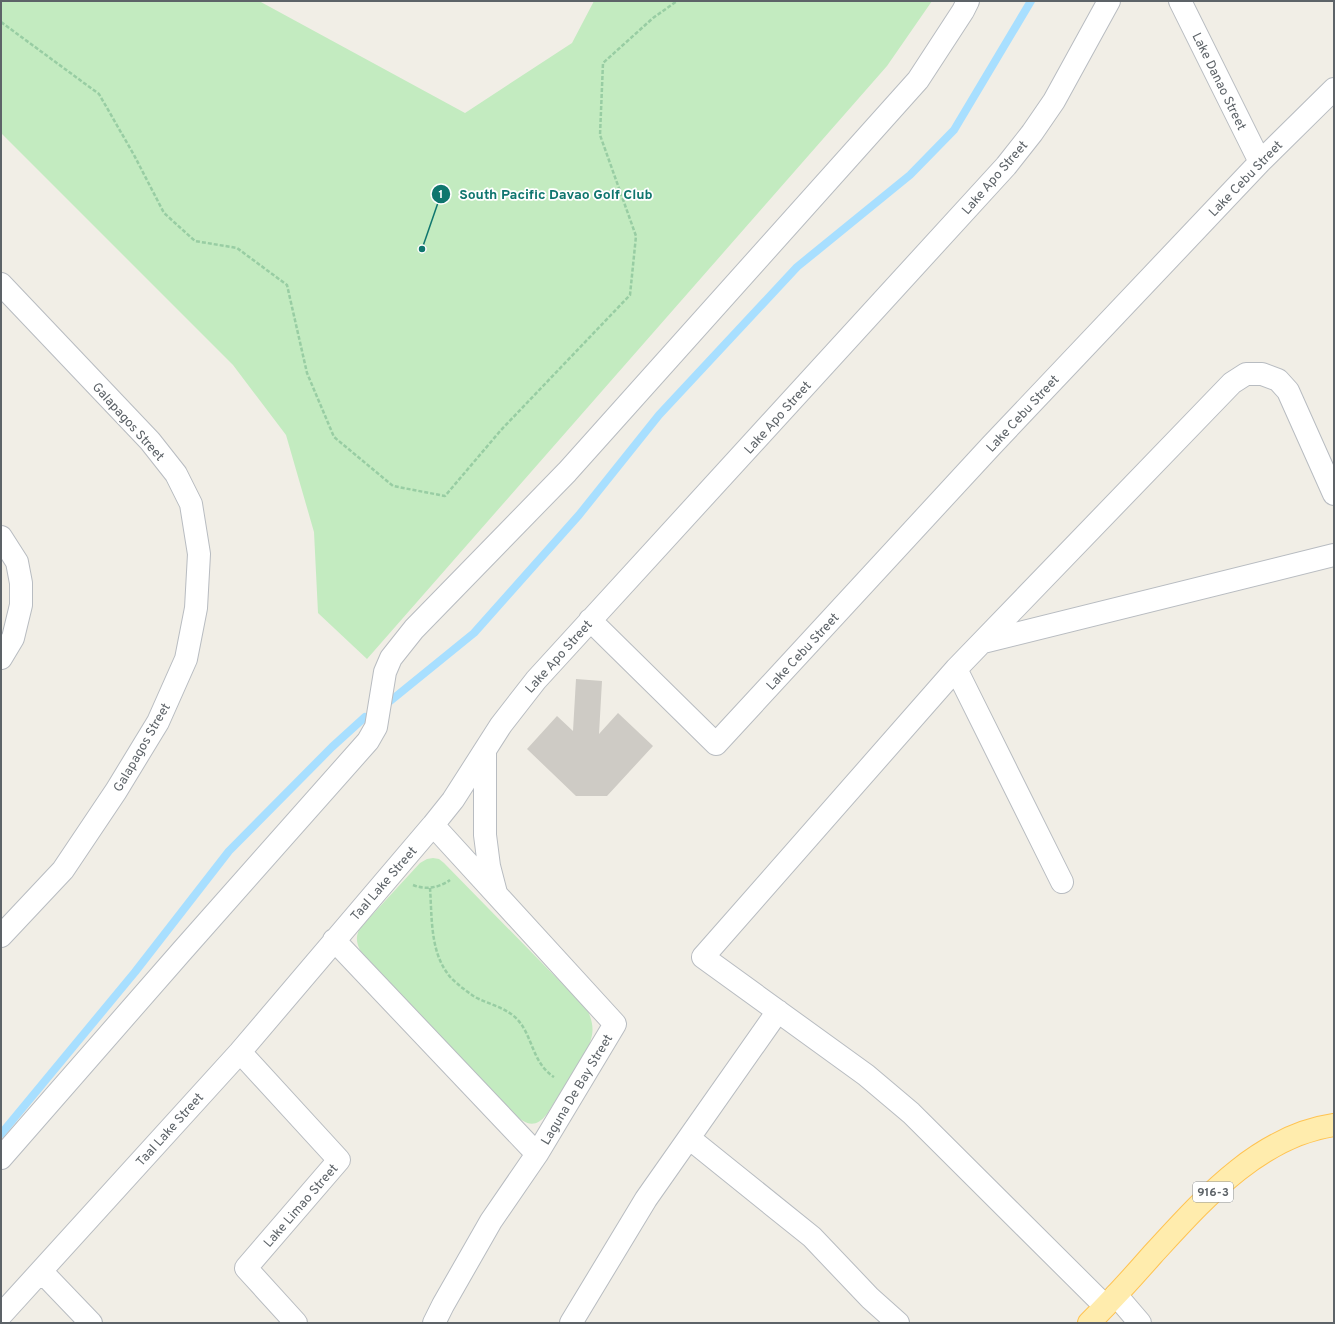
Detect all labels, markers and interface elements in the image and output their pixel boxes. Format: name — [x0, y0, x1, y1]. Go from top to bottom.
street label: Lake Danao Street — [1188, 30, 1249, 133]
street label: Lake Apo Street — [959, 138, 1032, 219]
street label: Lake Cebu Street — [1206, 138, 1287, 221]
callout: South Pacific Davao Golf Club — [431, 181, 660, 207]
text: 1 — [439, 187, 443, 203]
text: South Pacific Davao Golf Club — [459, 187, 653, 204]
street label: Lake Cebu Street — [984, 372, 1063, 456]
street label: Lake Apo Street — [742, 379, 815, 458]
street label: Galapagos Street — [88, 380, 167, 465]
street label: Lake Cebu Street — [764, 610, 843, 694]
street label: Lake Apo Street — [523, 618, 596, 697]
street label: Galapagos Street — [111, 701, 175, 795]
street label: Taal Lake Street — [348, 844, 421, 925]
street label: Laguna De Bay Street — [538, 1032, 617, 1148]
street label: Taal Lake Street — [133, 1090, 208, 1170]
street label: Lake Limao Street — [261, 1161, 342, 1251]
road number: 916-3 — [1193, 1182, 1233, 1202]

